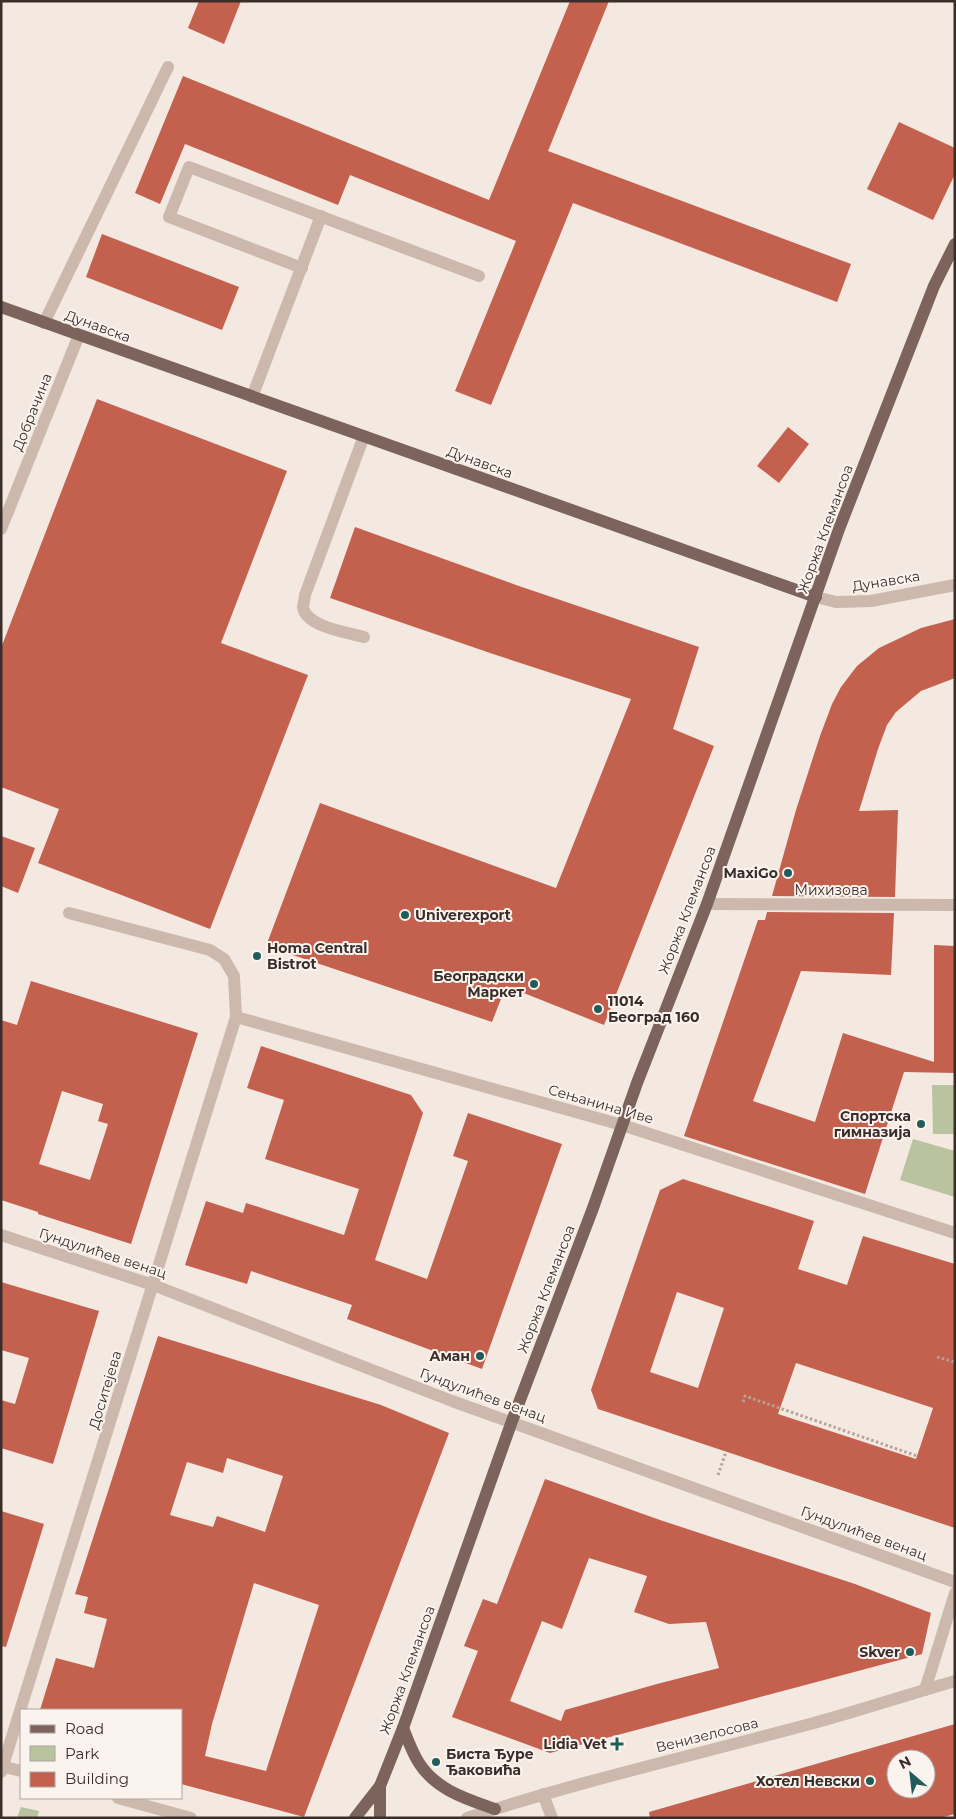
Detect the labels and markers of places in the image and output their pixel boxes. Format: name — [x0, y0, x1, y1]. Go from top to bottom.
place label: MaxiGo — [723, 864, 778, 882]
marker: MaxiGo — [782, 867, 794, 879]
place label: Univerexport — [415, 906, 511, 924]
marker: Univerexport — [399, 909, 411, 921]
place label: Homa Central Bistrot — [267, 939, 368, 973]
marker: Homa Central Bistrot — [251, 950, 263, 962]
place label: Београдски Маркет — [433, 967, 525, 1001]
marker: Београдски Маркет — [528, 978, 540, 990]
place label: 11014 Београд 160 — [608, 992, 699, 1026]
marker: 11014 Београд 160 — [592, 1003, 604, 1015]
place label: Спортска гимназија — [834, 1107, 911, 1141]
marker: Спортска гимназија — [915, 1118, 927, 1130]
place label: Аман — [429, 1347, 470, 1365]
marker: Аман — [474, 1350, 486, 1362]
place label: Skver — [859, 1643, 900, 1661]
marker: Skver — [904, 1646, 916, 1658]
place label: Lidia Vet — [543, 1735, 607, 1753]
marker: Lidia Vet — [611, 1738, 623, 1750]
place label: Биста Ђуре Ђаковића — [446, 1745, 534, 1779]
marker: Биста Ђуре Ђаковића — [430, 1756, 442, 1768]
place label: Хотел Невски — [756, 1772, 860, 1790]
marker: Хотел Невски — [864, 1775, 876, 1787]

